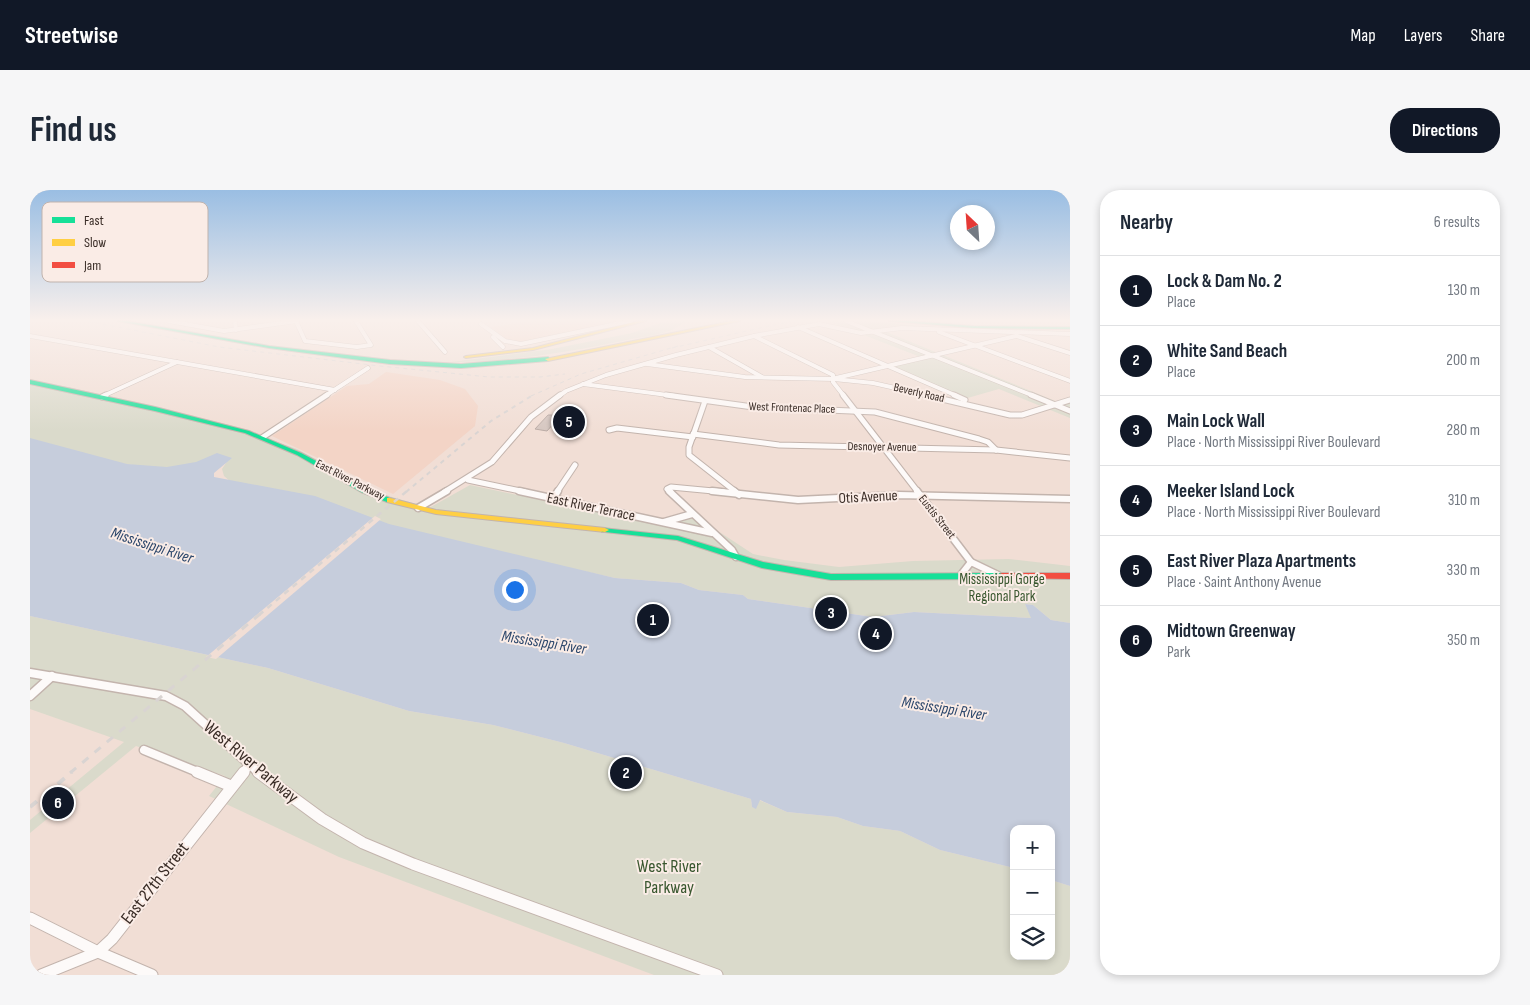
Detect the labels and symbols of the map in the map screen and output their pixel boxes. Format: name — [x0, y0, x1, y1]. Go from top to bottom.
legend — [42, 202, 208, 282]
north arrow — [950, 205, 995, 250]
text: Fast — [84, 212, 104, 229]
text: Slow — [84, 234, 106, 251]
text: Jam — [83, 257, 101, 274]
street label: Beverly Road — [892, 380, 946, 406]
street label: West Frontenac Place — [748, 399, 836, 417]
pin: 5 — [553, 403, 585, 441]
street label: Desnoyer Avenue — [847, 439, 917, 455]
street label: East River Parkway — [313, 456, 387, 504]
street label: Otis Avenue — [838, 486, 898, 508]
street label: East River Terrace — [545, 488, 637, 526]
street label: Eustis Street — [915, 492, 959, 542]
water label: Mississippi River — [108, 524, 196, 568]
park label: Mississippi Gorge Regional Park — [959, 570, 1045, 606]
your location — [502, 577, 528, 603]
pin: 3 — [815, 594, 847, 632]
pin: 1 — [637, 601, 669, 639]
pin: 4 — [860, 615, 892, 653]
water label: Mississippi River — [500, 627, 588, 659]
water label: Mississippi River — [900, 693, 988, 725]
street label: West River Parkway — [199, 716, 303, 808]
pin: 2 — [610, 754, 642, 792]
pin: 6 — [42, 784, 74, 822]
street label: East 27th Street — [117, 838, 194, 928]
park label: West River Parkway — [637, 856, 701, 898]

